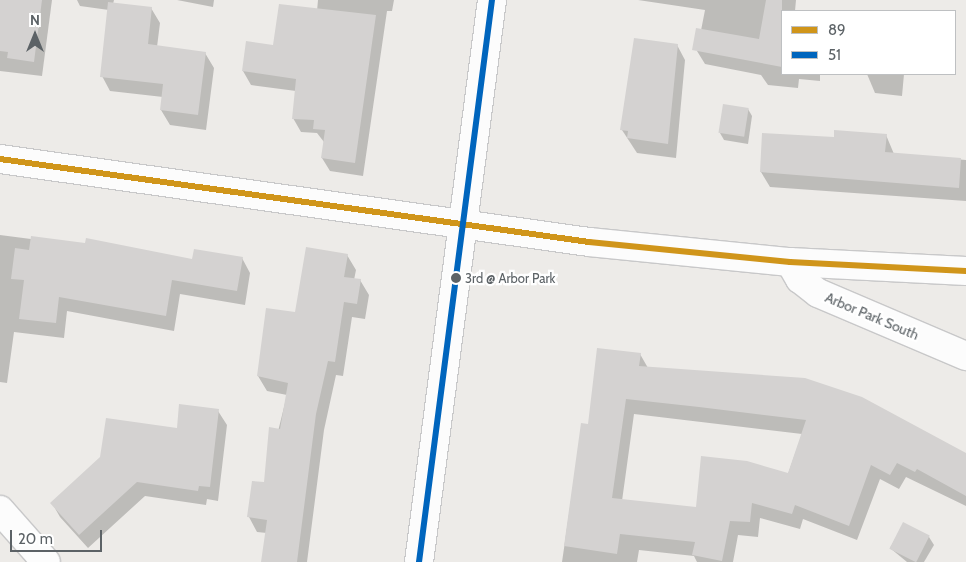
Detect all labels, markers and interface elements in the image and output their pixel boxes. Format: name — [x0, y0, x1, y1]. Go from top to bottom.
north arrow — [10, 10, 60, 60]
legend — [781, 10, 956, 75]
text: N — [30, 11, 40, 29]
text: 89 — [828, 21, 846, 39]
text: 51 — [828, 46, 841, 64]
place label: 3rd @ Arbor Park — [465, 270, 555, 286]
marker: 3rd @ Arbor Park — [451, 273, 461, 283]
street label: Arbor Park South — [823, 289, 921, 343]
scale bar — [12, 520, 105, 552]
text: 20 m — [18, 530, 53, 548]

